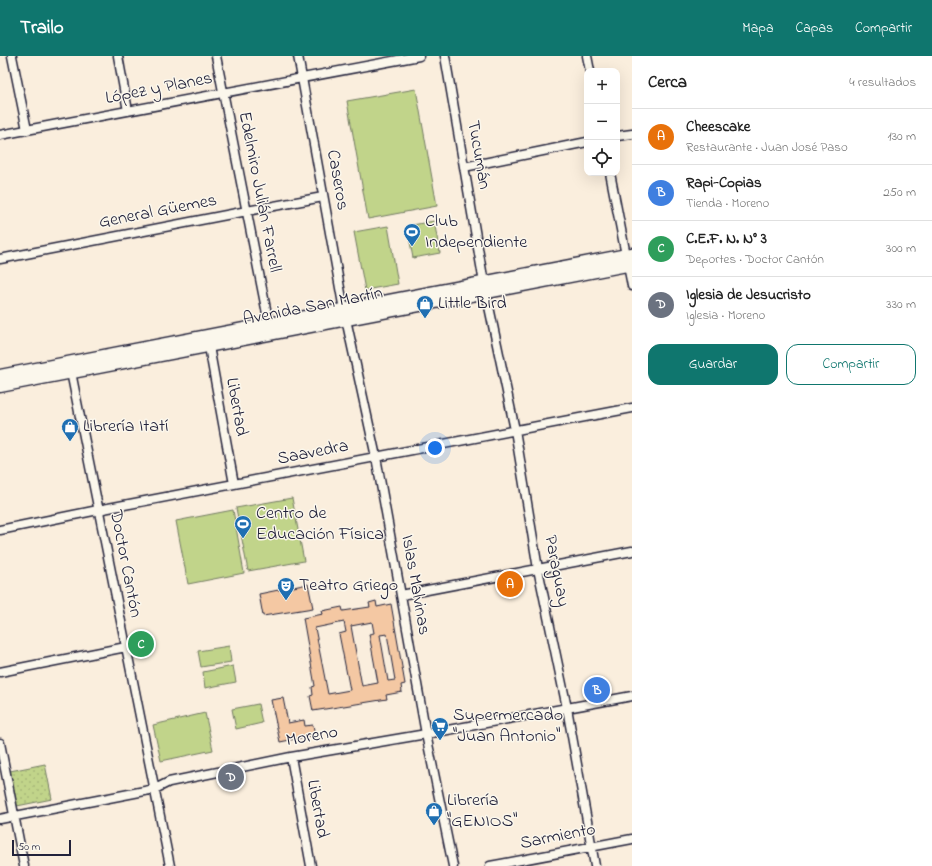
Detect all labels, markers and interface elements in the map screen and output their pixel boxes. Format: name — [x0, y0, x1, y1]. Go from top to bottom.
text: Trailo — [20, 15, 64, 42]
text: Mapa — [742, 18, 774, 39]
text: Capas — [796, 18, 833, 39]
text: Compartir — [855, 18, 912, 39]
street label: López y Planes — [103, 66, 215, 112]
map controls — [584, 68, 620, 176]
button: + — [584, 68, 620, 104]
text: Cerca — [648, 70, 687, 95]
text: 4 resultados — [849, 73, 916, 92]
button: − — [584, 104, 620, 140]
street label: Edelmiro Julián Farrell — [231, 109, 287, 275]
text: Cheescake — [686, 116, 751, 138]
street label: Tucumán — [459, 118, 497, 192]
text: A — [657, 127, 665, 146]
text: 130 m — [888, 127, 916, 146]
text: Restaurante · Juan José Paso — [686, 138, 848, 157]
button: locate — [584, 140, 620, 176]
street label: Caseros — [319, 148, 355, 212]
text: Rapi-Copias — [686, 172, 762, 194]
text: B — [657, 183, 665, 202]
text: 250 m — [883, 183, 916, 202]
street label: General Güemes — [97, 188, 219, 236]
text: Tienda · Moreno — [686, 194, 769, 213]
place label: Club Independiente — [425, 209, 528, 256]
sports icon: Club Independiente — [402, 222, 422, 247]
text: C.E.F. N. N° 3 — [686, 228, 767, 250]
text: C — [657, 239, 665, 258]
text: 300 m — [886, 239, 916, 258]
text: Deportes · Doctor Cantón — [686, 250, 824, 269]
street label: Avenida San Martín — [241, 281, 385, 333]
text: Iglesia de Jesucristo — [686, 284, 811, 306]
place label: Little Bird — [438, 291, 507, 317]
shop icon: Little Bird — [415, 294, 435, 319]
text: D — [656, 295, 666, 314]
text: 330 m — [886, 295, 916, 314]
text: Iglesia · Moreno — [686, 306, 765, 325]
button: Guardar — [648, 344, 778, 385]
button: Compartir — [786, 344, 916, 385]
street label: Libertad — [218, 376, 254, 438]
place label: Librería Itatí — [83, 414, 168, 440]
shop icon: Librería Itatí — [60, 417, 80, 442]
street label: Saavedra — [275, 433, 351, 473]
your location — [425, 438, 445, 458]
place label: Centro de Educación Física — [256, 501, 384, 548]
street label: Doctor Cantón — [102, 507, 148, 620]
sports icon: Centro de Educación Física — [233, 514, 253, 539]
street label: Islas Malvinas — [393, 533, 437, 637]
street label: Paraguay — [535, 533, 576, 609]
pin: A — [497, 569, 523, 599]
place label: Teatro Griego — [299, 573, 398, 600]
theatre icon: Teatro Griego — [276, 576, 296, 601]
pin: C — [128, 629, 154, 659]
pin: B — [584, 675, 610, 705]
place label: Supermercado "Juan Antonio" — [453, 703, 563, 750]
supermarket icon: Supermercado "Juan Antonio" — [430, 716, 450, 741]
street label: Moreno — [284, 720, 340, 754]
pin: D — [218, 762, 244, 792]
street label: Libertad — [299, 778, 335, 840]
place label: Librería "GENIOS" — [447, 788, 517, 835]
shop icon: Librería "GENIOS" — [424, 801, 444, 826]
street label: Sarmiento — [518, 817, 598, 857]
scale bar — [12, 838, 71, 857]
text: 50 m — [18, 839, 40, 855]

